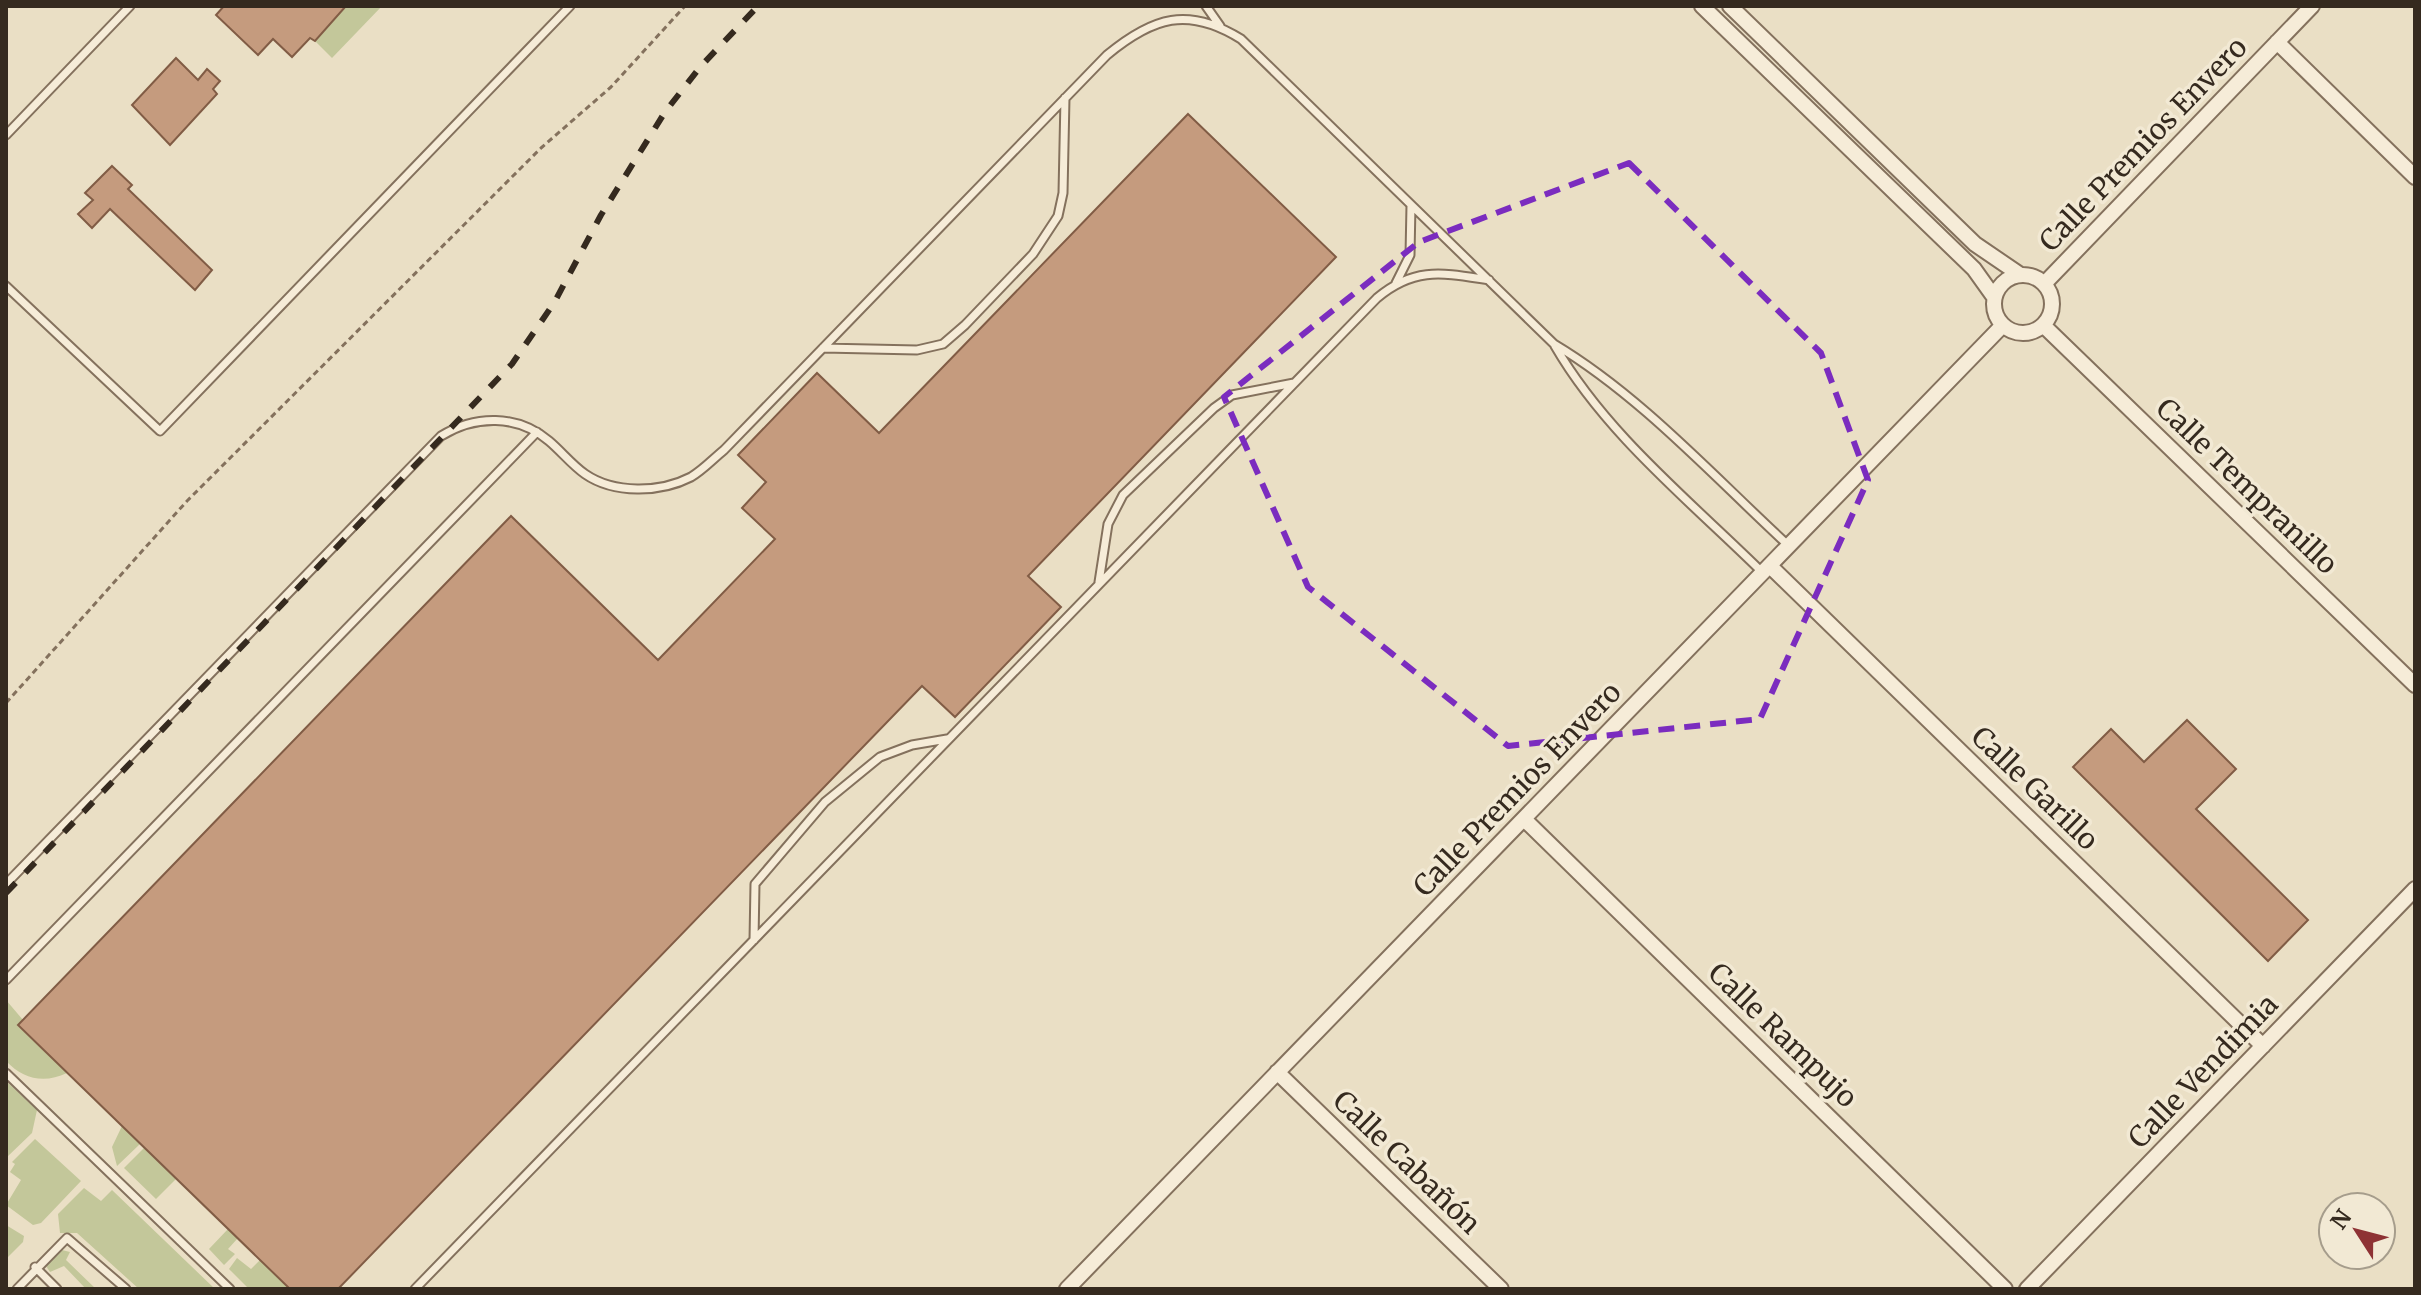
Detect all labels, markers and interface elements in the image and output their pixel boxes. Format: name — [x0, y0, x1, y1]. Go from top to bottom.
street label: Calle Premios Envero — [2031, 29, 2255, 259]
street label: Calle Tempranillo — [2149, 390, 2345, 582]
street label: Calle Premios Envero — [1405, 674, 1629, 904]
street label: Calle Garillo — [1964, 718, 2106, 858]
street label: Calle Rampujo — [1701, 955, 1865, 1115]
street label: Calle Vendimia — [2120, 986, 2286, 1156]
street label: Calle Cabañón — [1326, 1083, 1488, 1241]
north arrow — [2317, 1191, 2397, 1271]
text: N — [2324, 1203, 2358, 1235]

